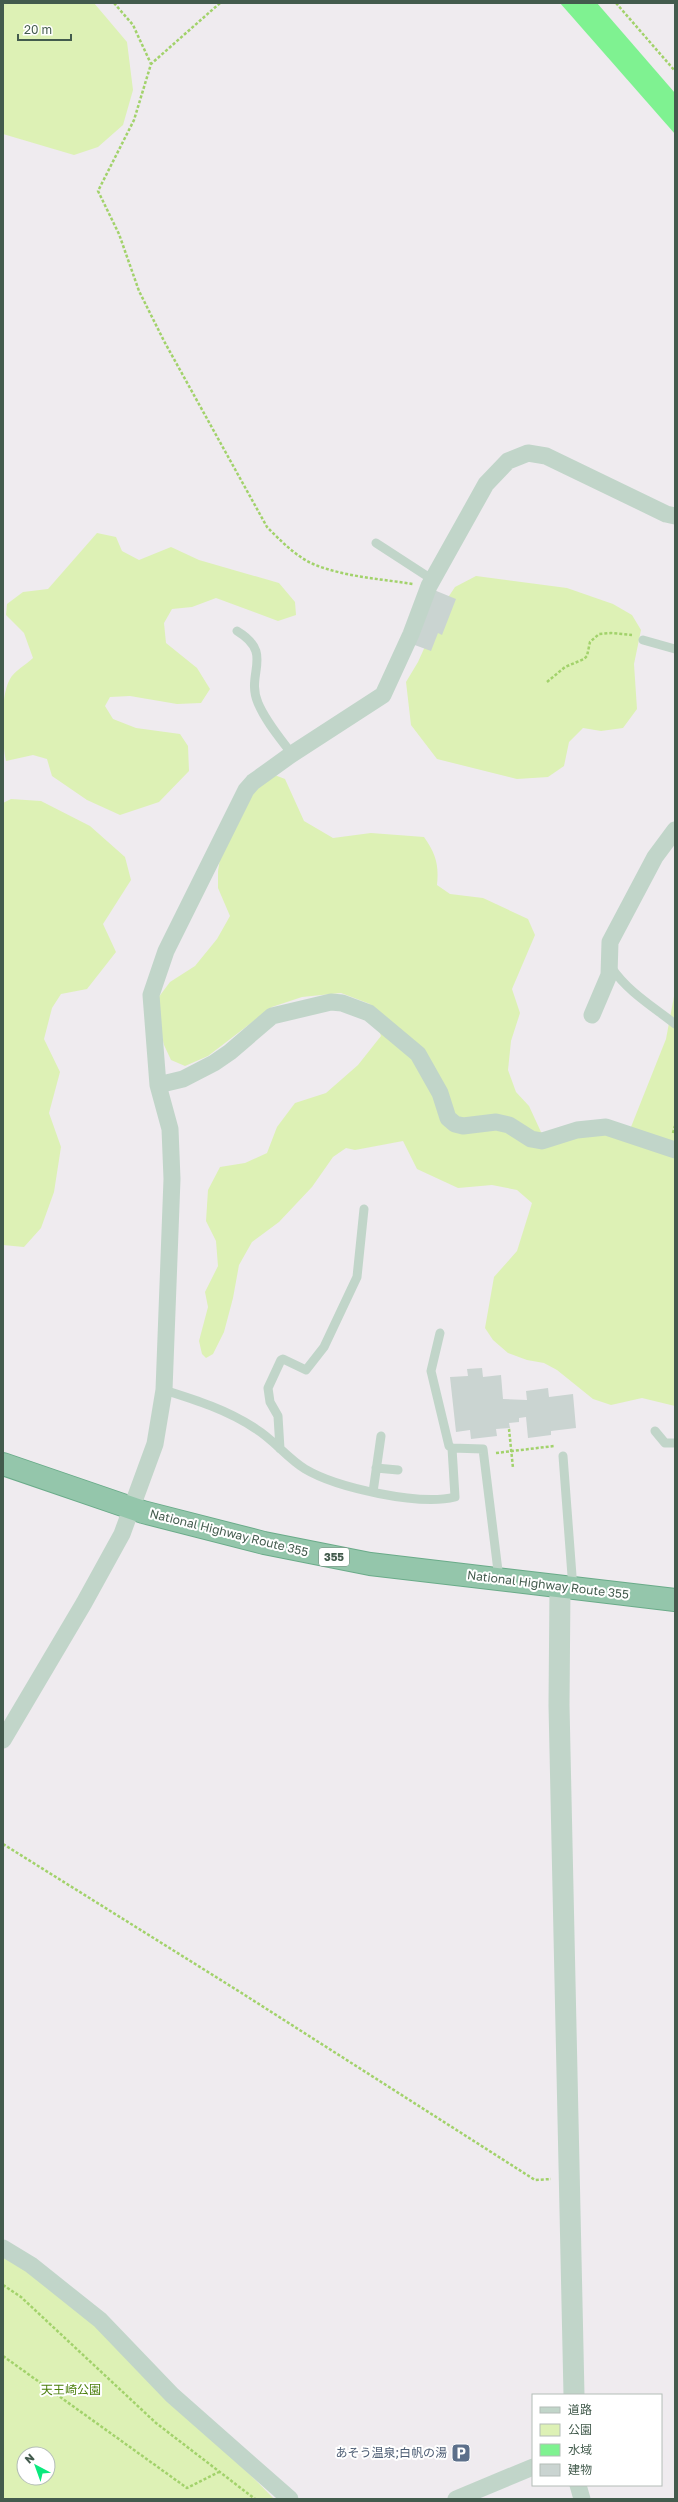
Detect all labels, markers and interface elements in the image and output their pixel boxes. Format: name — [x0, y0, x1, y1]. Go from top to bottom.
scale bar — [18, 16, 71, 42]
text: 20 m — [24, 22, 52, 37]
street label: National Highway Route 355 — [148, 1506, 310, 1560]
road number: 355 — [319, 1548, 349, 1566]
street label: National Highway Route 355 — [466, 1567, 630, 1602]
park label: 天王崎公園 — [41, 2382, 101, 2397]
legend — [532, 2394, 662, 2486]
text: 道路 — [568, 2402, 592, 2417]
text: 公園 — [568, 2422, 592, 2437]
parking icon: あそう温泉;白帆の湯 — [450, 2442, 472, 2464]
text: 水域 — [568, 2442, 592, 2457]
place label: あそう温泉;白帆の湯 — [335, 2445, 447, 2460]
north arrow — [16, 2446, 56, 2486]
text: N — [22, 2450, 37, 2466]
text: 建物 — [568, 2462, 592, 2477]

